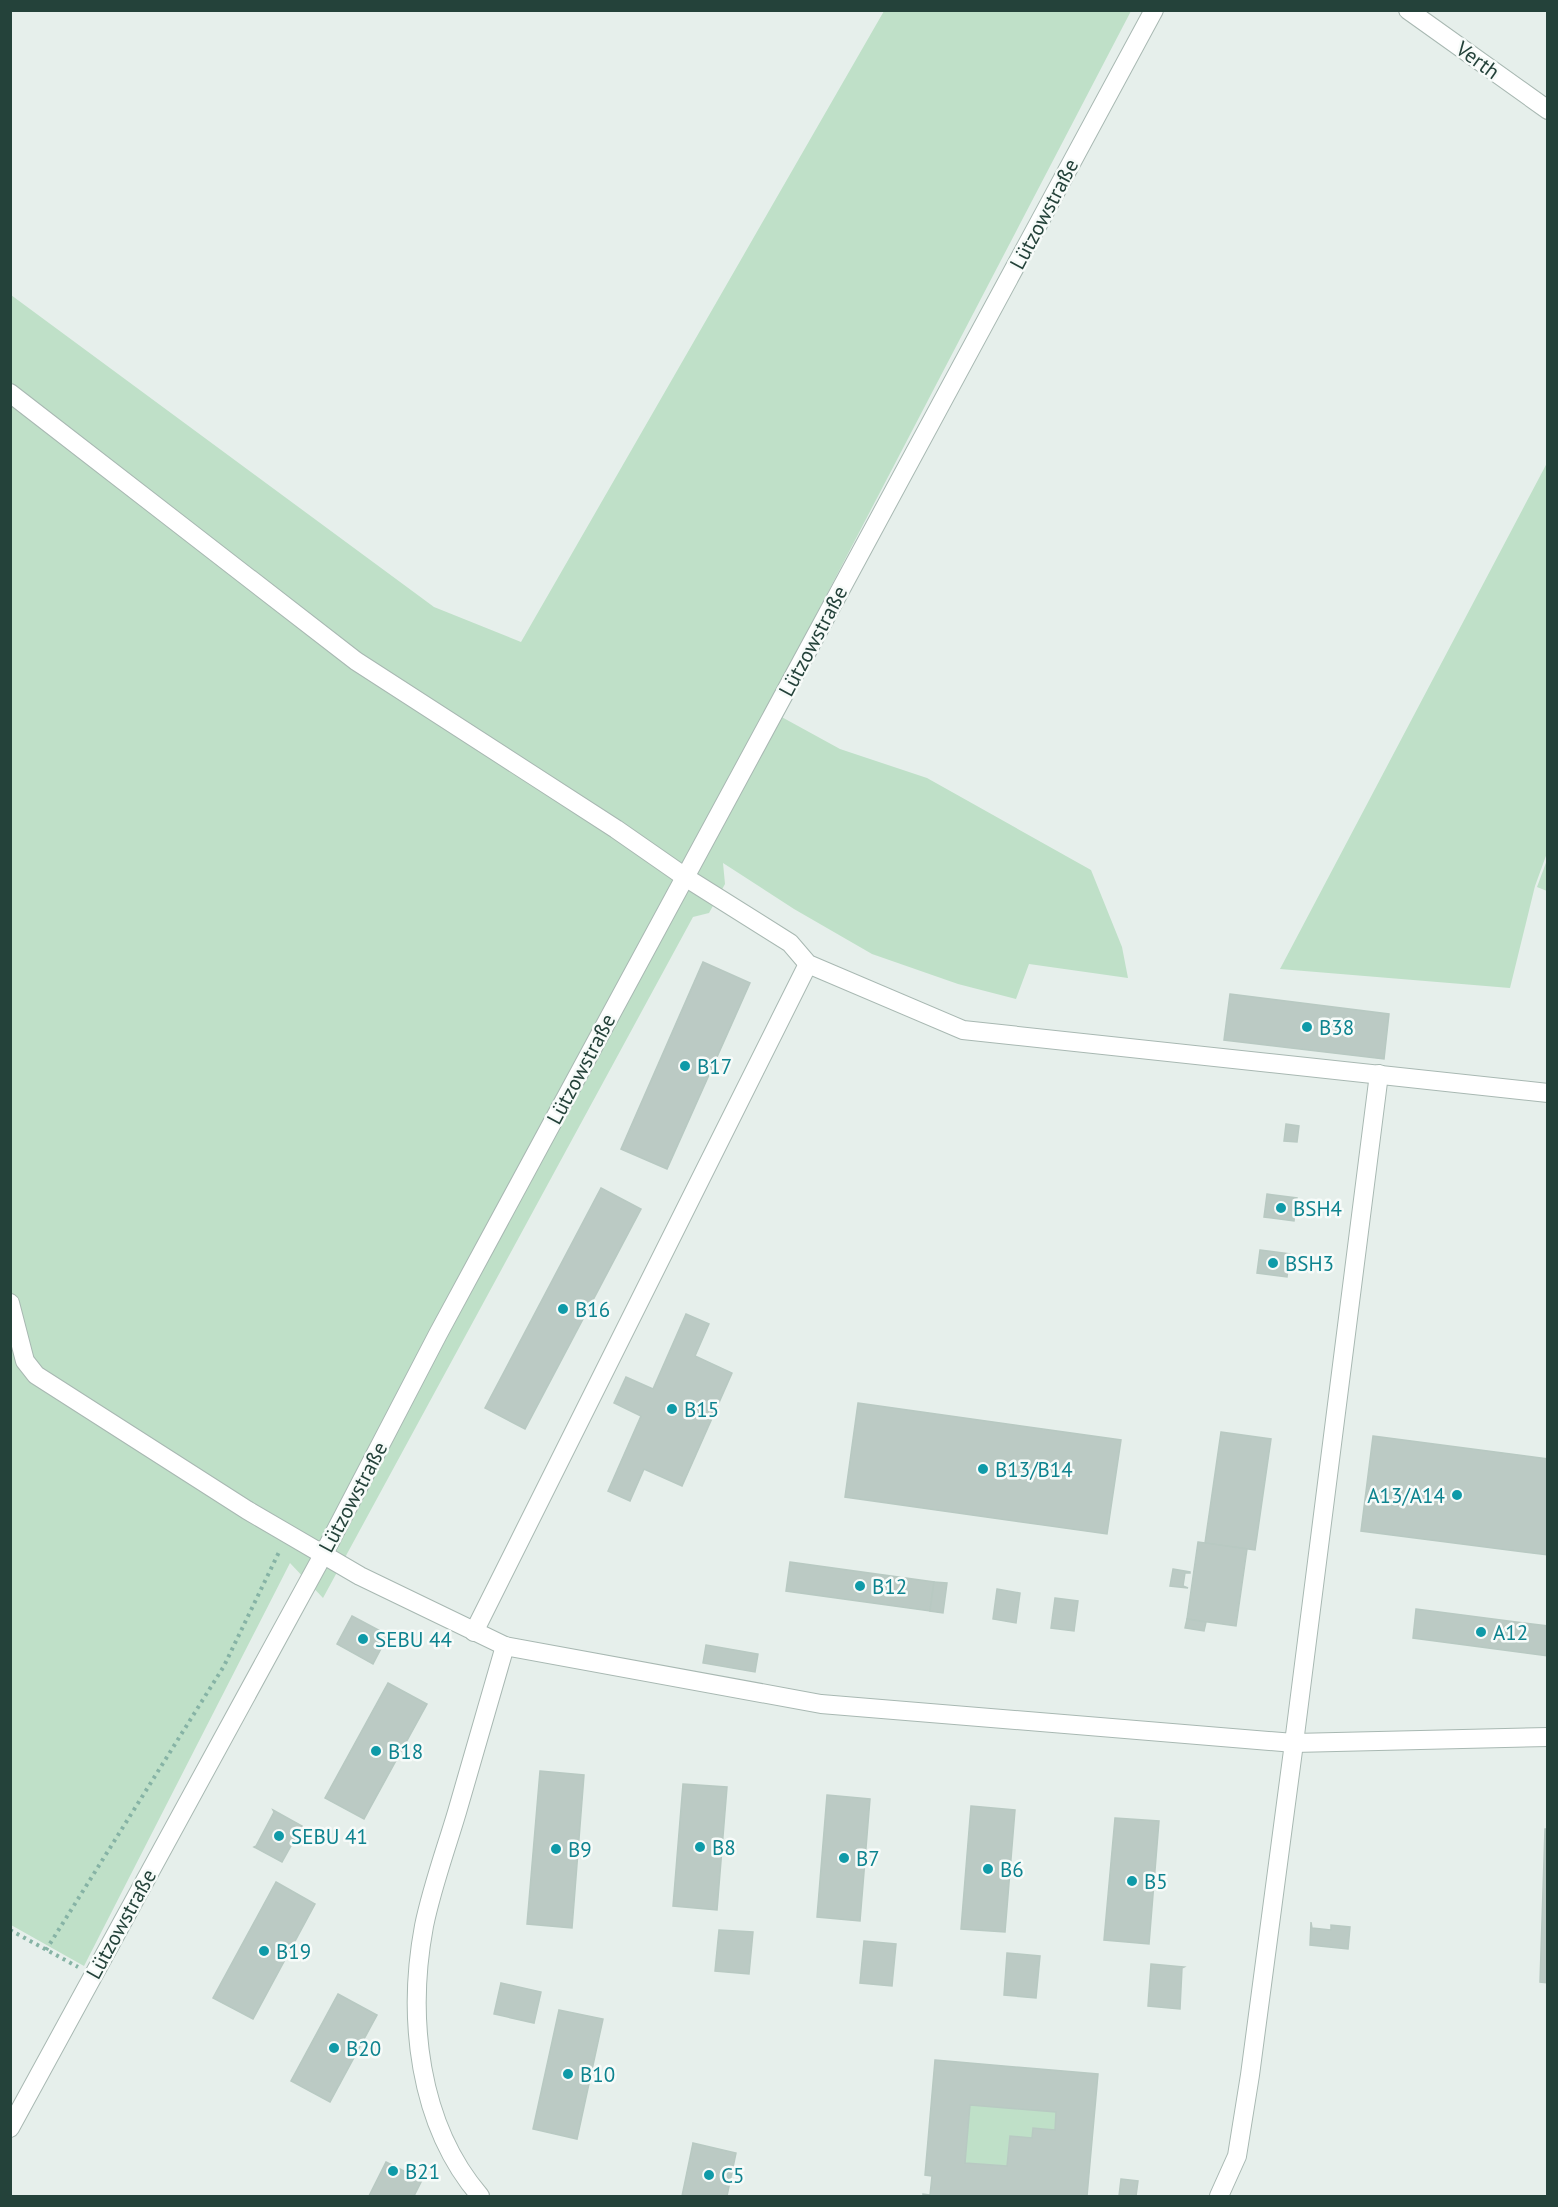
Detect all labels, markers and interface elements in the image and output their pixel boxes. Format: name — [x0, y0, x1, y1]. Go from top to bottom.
street label: Verth — [1450, 34, 1505, 85]
street label: Lützowstraße — [1004, 154, 1084, 274]
street label: Lützowstraße — [773, 581, 853, 701]
street label: Lützowstraße — [541, 1009, 621, 1129]
place label: B38 — [1319, 1014, 1354, 1041]
marker: B38 — [1300, 1020, 1314, 1034]
place label: B17 — [697, 1053, 732, 1080]
marker: B17 — [678, 1059, 692, 1073]
place label: BSH4 — [1293, 1195, 1342, 1222]
marker: BSH4 — [1274, 1201, 1288, 1215]
place label: BSH3 — [1285, 1250, 1334, 1277]
marker: BSH3 — [1266, 1256, 1280, 1270]
place label: B16 — [575, 1296, 610, 1323]
marker: B16 — [556, 1302, 570, 1316]
place label: B15 — [684, 1396, 719, 1423]
marker: B15 — [665, 1402, 679, 1416]
street label: Lützowstraße — [313, 1437, 393, 1557]
place label: B13/B14 — [995, 1456, 1073, 1483]
marker: B13/B14 — [976, 1462, 990, 1476]
place label: A13/A14 — [1367, 1482, 1445, 1509]
marker: A13/A14 — [1450, 1488, 1464, 1502]
place label: B12 — [872, 1573, 907, 1600]
marker: B12 — [853, 1579, 867, 1593]
place label: A12 — [1493, 1619, 1528, 1646]
marker: A12 — [1474, 1625, 1488, 1639]
place label: SEBU 44 — [375, 1626, 452, 1653]
marker: SEBU 44 — [356, 1632, 370, 1646]
place label: B18 — [388, 1738, 423, 1765]
marker: B18 — [369, 1744, 383, 1758]
place label: SEBU 41 — [291, 1823, 368, 1850]
marker: SEBU 41 — [272, 1829, 286, 1843]
place label: B8 — [712, 1834, 736, 1861]
place label: B9 — [568, 1836, 592, 1863]
marker: B8 — [693, 1840, 707, 1854]
marker: B9 — [549, 1842, 563, 1856]
place label: B7 — [856, 1845, 880, 1872]
marker: B7 — [837, 1851, 851, 1865]
place label: B6 — [1000, 1856, 1024, 1883]
marker: B6 — [981, 1862, 995, 1876]
street label: Lützowstraße — [80, 1864, 162, 1984]
place label: B5 — [1144, 1868, 1168, 1895]
marker: B5 — [1125, 1874, 1139, 1888]
place label: B19 — [276, 1938, 311, 1965]
marker: B19 — [257, 1944, 271, 1958]
place label: B20 — [346, 2035, 381, 2062]
marker: B20 — [327, 2041, 341, 2055]
place label: B10 — [580, 2061, 615, 2088]
marker: B10 — [561, 2067, 575, 2081]
place label: B21 — [405, 2158, 440, 2185]
place label: C5 — [721, 2162, 744, 2189]
marker: B21 — [386, 2164, 400, 2178]
marker: C5 — [702, 2168, 716, 2182]

